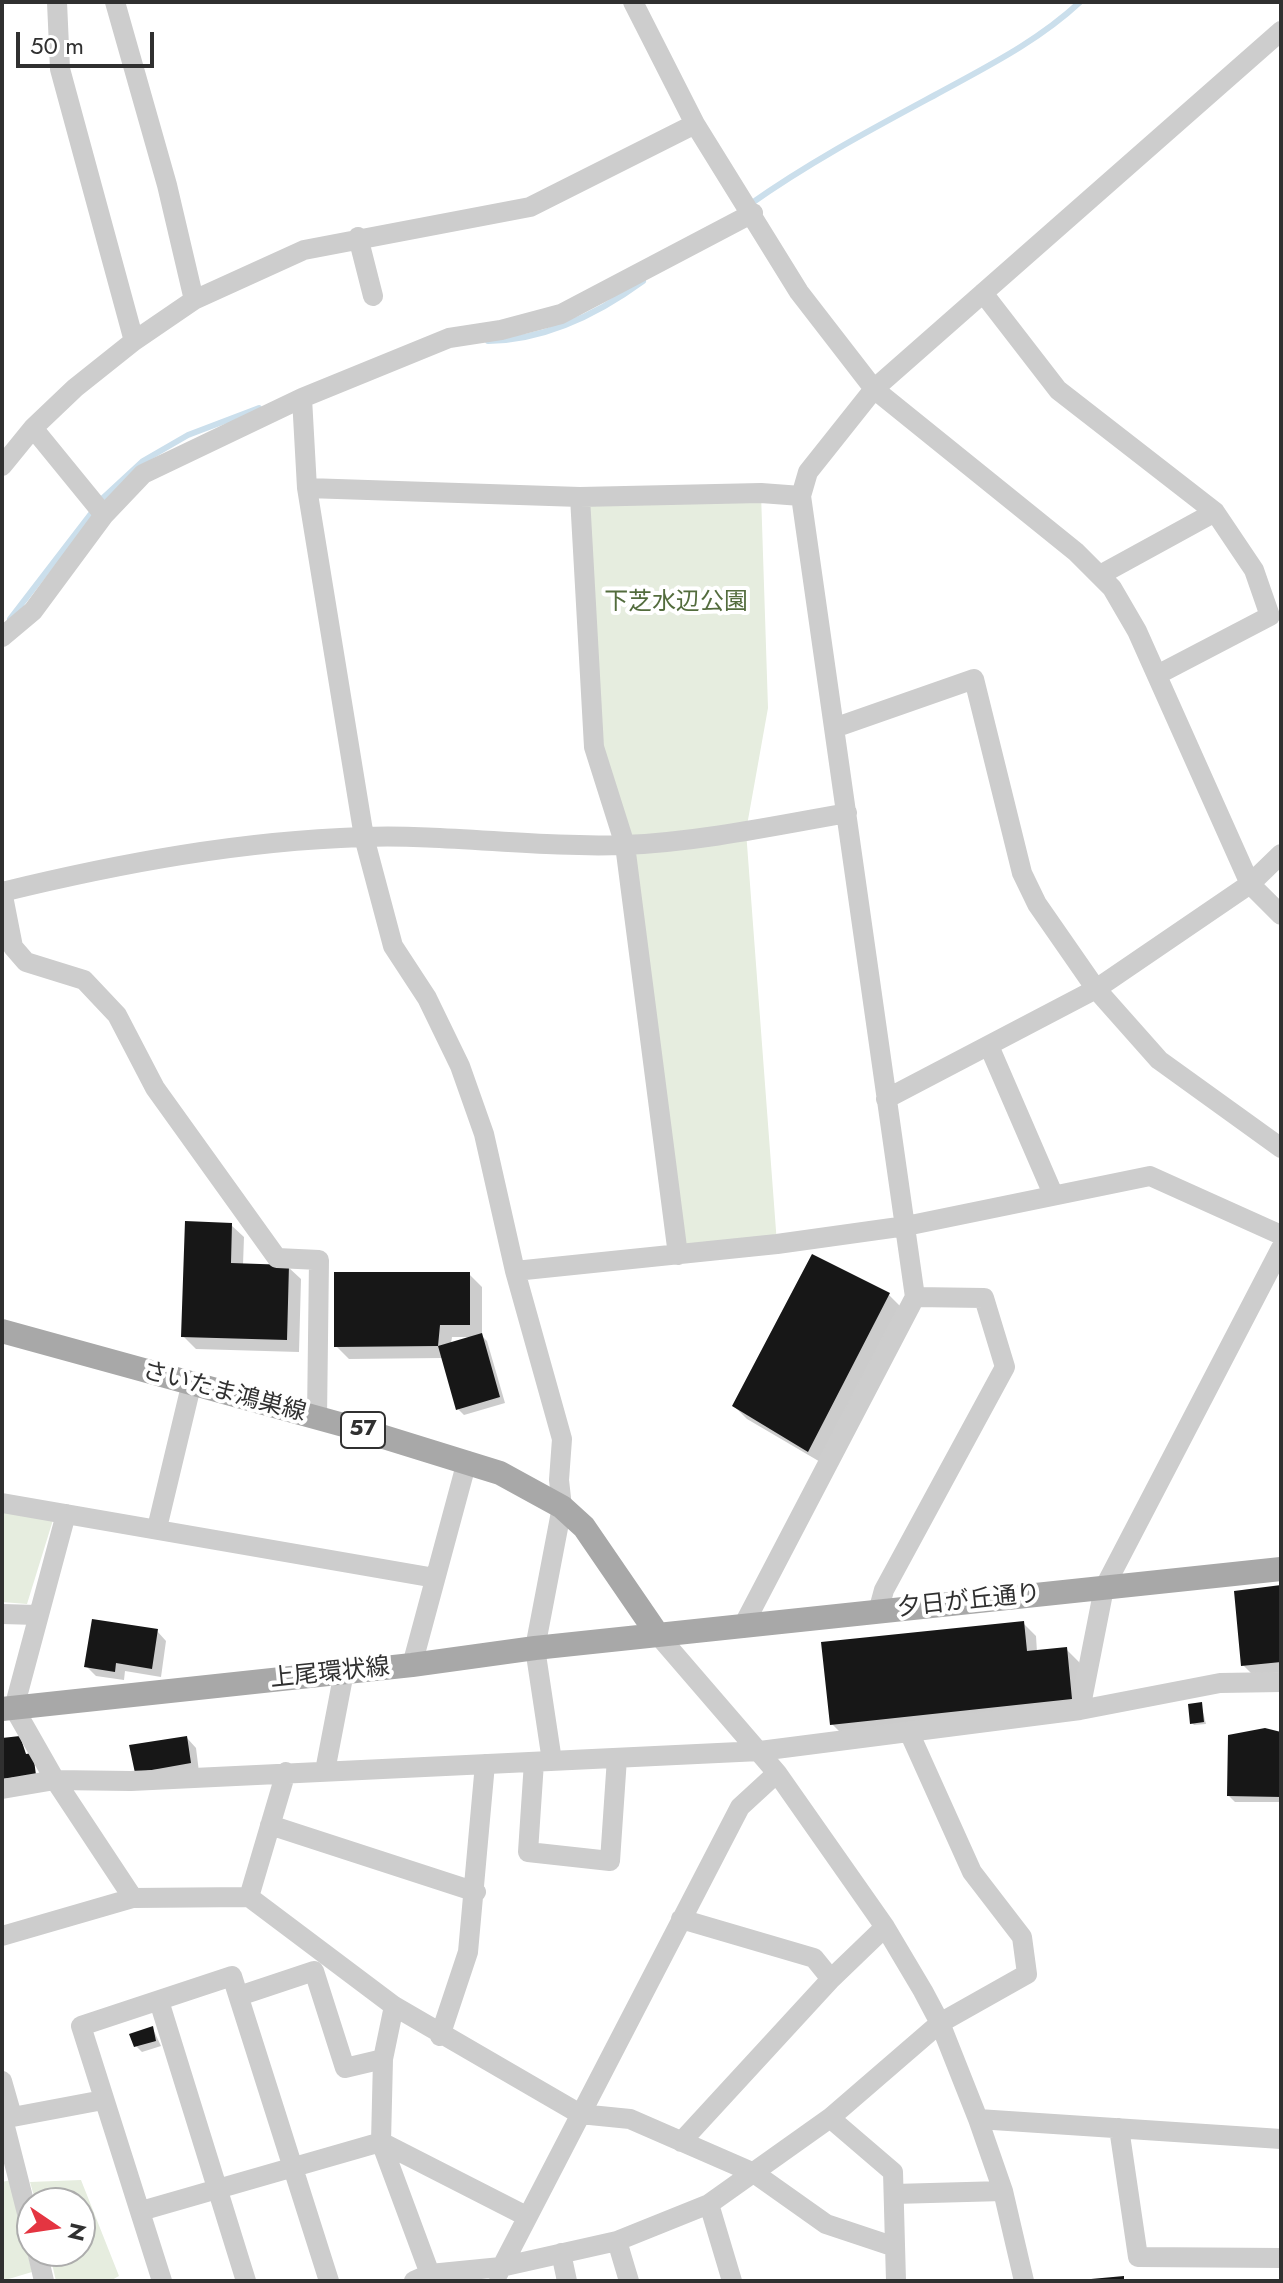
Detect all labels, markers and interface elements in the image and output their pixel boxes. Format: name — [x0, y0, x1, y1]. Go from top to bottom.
scale bar — [20, 16, 158, 66]
text: 50 m — [30, 28, 84, 63]
park label: 下芝水辺公園 — [604, 589, 748, 617]
street label: さいたま鴻巣線 — [139, 1357, 309, 1429]
road number: 57 — [341, 1412, 385, 1448]
street label: 夕日が丘通り — [896, 1580, 1042, 1624]
street label: 上尾環状線 — [269, 1653, 391, 1695]
north arrow — [16, 2187, 96, 2267]
text: N — [60, 2220, 95, 2244]

